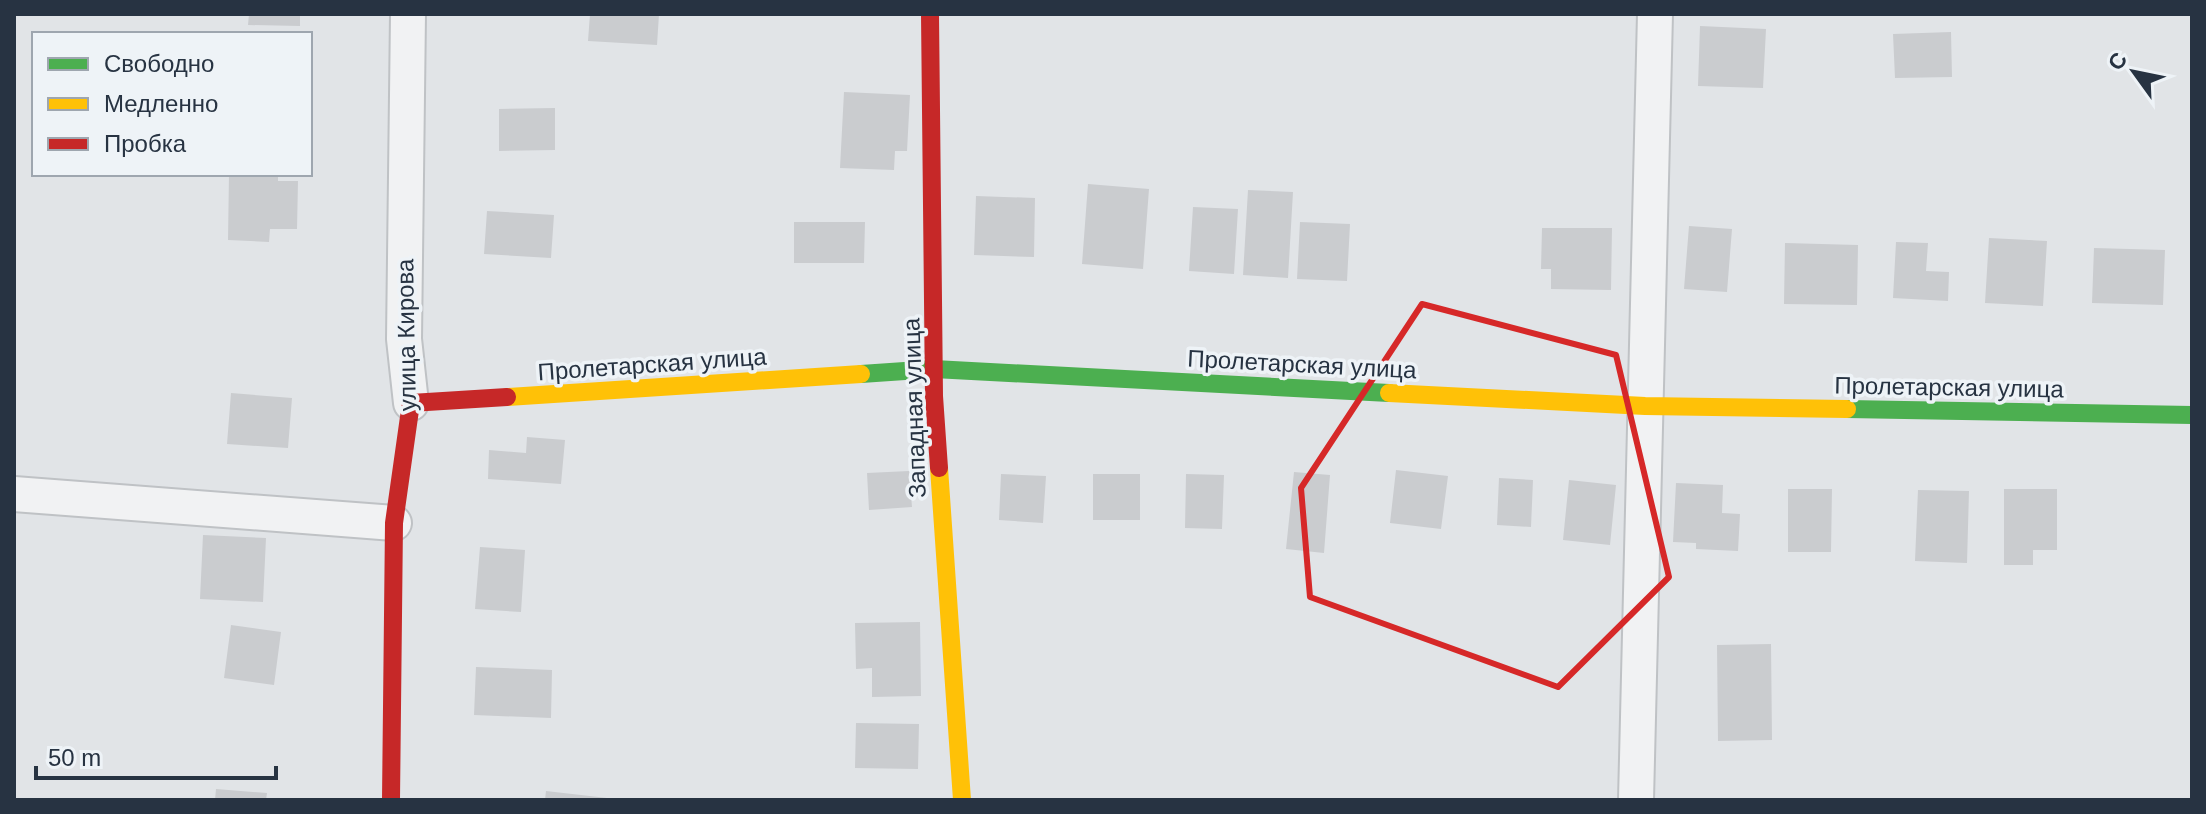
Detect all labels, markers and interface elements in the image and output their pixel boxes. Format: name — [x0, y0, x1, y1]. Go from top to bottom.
legend — [32, 32, 312, 176]
north arrow — [2094, 32, 2174, 112]
text: С — [2103, 48, 2133, 75]
text: Свободно — [104, 50, 214, 77]
text: Медленно — [104, 90, 218, 117]
text: Пробка — [104, 130, 187, 157]
street label: улица Кирова — [391, 258, 421, 412]
street label: Западная улица — [897, 317, 931, 499]
street label: Пролетарская улица — [537, 342, 768, 385]
street label: Пролетарская улица — [1187, 345, 1418, 384]
street label: Пролетарская улица — [1834, 372, 2065, 403]
scale bar — [36, 730, 276, 780]
text: 50 m — [48, 744, 101, 771]

